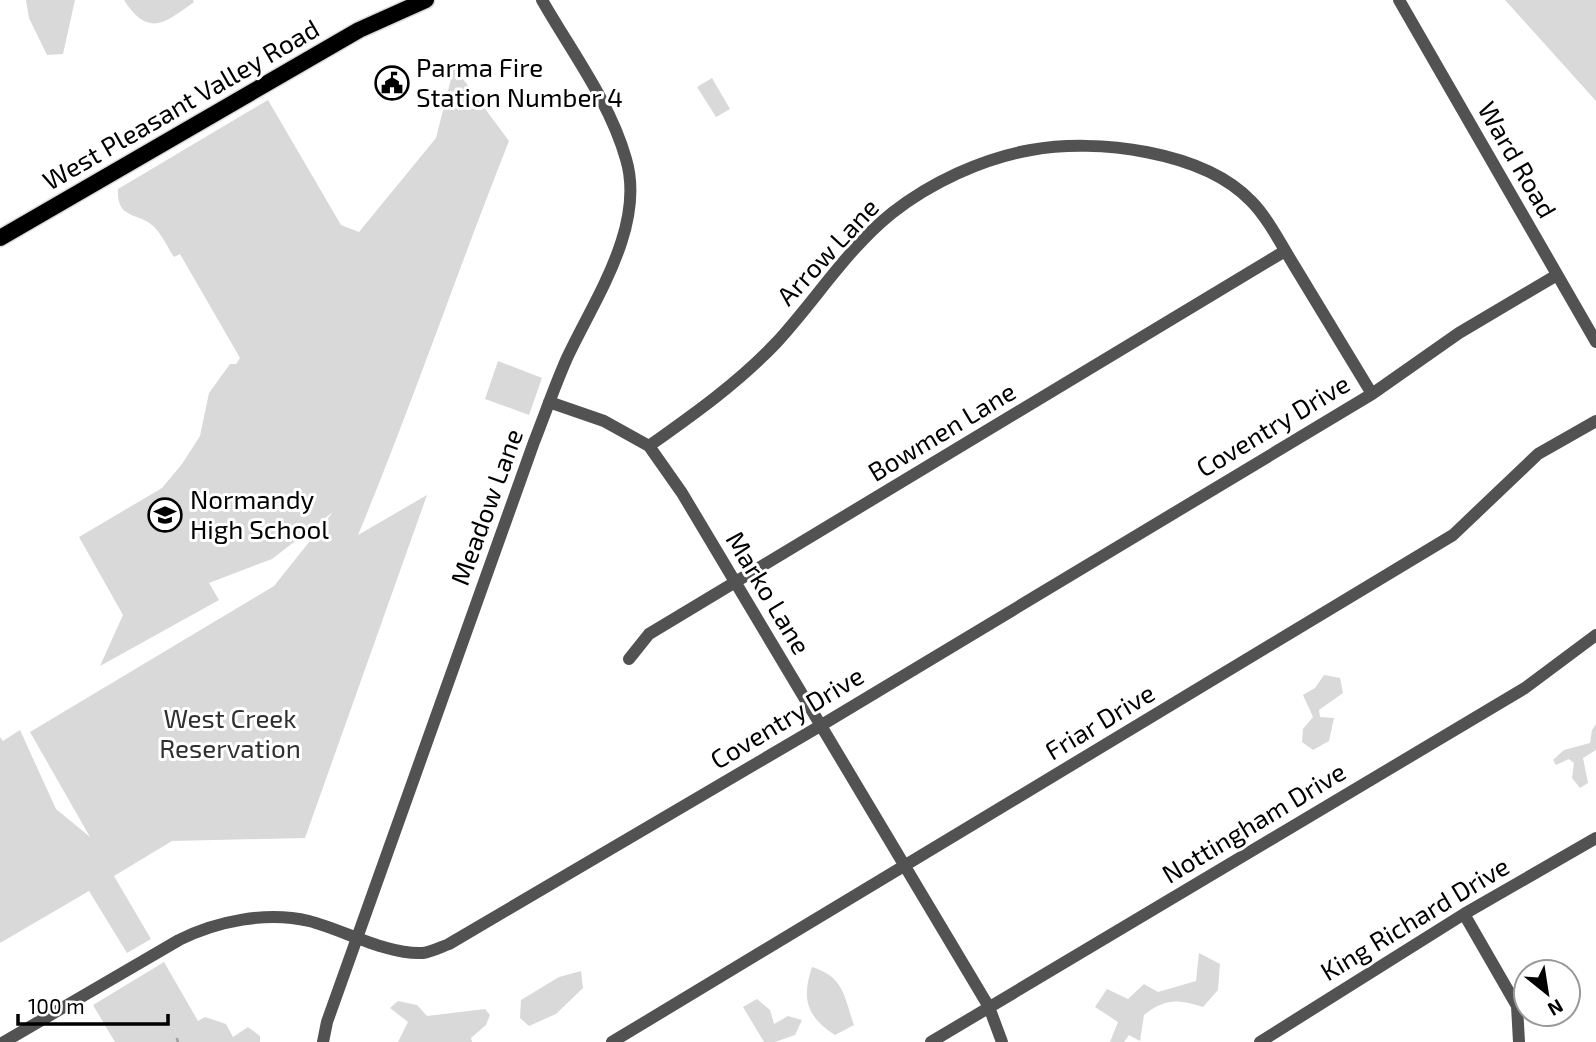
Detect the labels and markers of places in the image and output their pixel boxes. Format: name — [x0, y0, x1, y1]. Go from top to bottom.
place label: Parma Fire Station Number 4 — [416, 51, 623, 112]
public building icon: Parma Fire Station Number 4 — [373, 64, 411, 102]
place label: Normandy High School — [190, 483, 329, 544]
school or university icon: Normandy High School — [146, 496, 184, 534]

